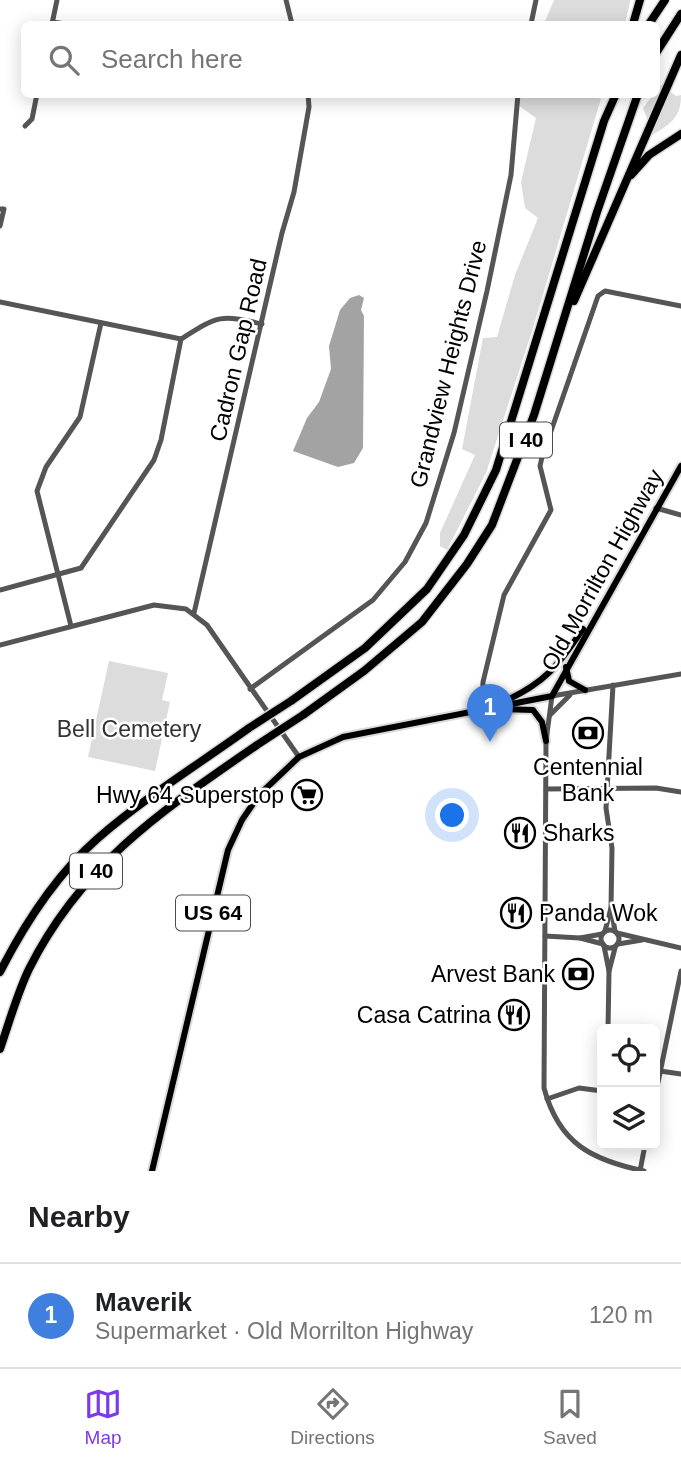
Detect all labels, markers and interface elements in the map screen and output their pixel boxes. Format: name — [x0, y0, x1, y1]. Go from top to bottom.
search box — [21, 21, 660, 98]
icon: search — [45, 41, 83, 79]
text: Search here — [101, 44, 243, 74]
street label: Grandview Heights Drive — [405, 237, 491, 491]
street label: Cadron Gap Road — [204, 256, 272, 444]
road number: I 40 — [500, 422, 552, 458]
street label: Old Morrilton Highway — [536, 464, 668, 675]
pin: 1 — [467, 684, 513, 742]
park label: Bell Cemetery — [57, 716, 202, 742]
bank icon: Centennial Bank — [571, 716, 605, 750]
place label: Centennial Bank — [533, 754, 643, 806]
supermarket icon: Hwy 64 Superstop — [290, 778, 324, 812]
place label: Hwy 64 Superstop — [96, 782, 284, 808]
your location — [435, 798, 469, 832]
restaurant icon: Sharks — [503, 816, 537, 850]
place label: Sharks — [543, 820, 615, 846]
road number: I 40 — [70, 854, 122, 888]
road number: US 64 — [176, 895, 250, 930]
restaurant icon: Panda Wok — [499, 896, 533, 930]
place label: Panda Wok — [539, 900, 658, 926]
bank icon: Arvest Bank — [561, 957, 595, 991]
place label: Arvest Bank — [431, 961, 555, 987]
restaurant icon: Casa Catrina — [497, 998, 531, 1032]
place label: Casa Catrina — [357, 1002, 491, 1028]
map controls — [597, 1024, 660, 1150]
button: locate — [597, 1024, 660, 1087]
button: layers — [597, 1087, 660, 1150]
text: Nearby — [28, 1200, 130, 1233]
text: Maverik — [95, 1287, 192, 1317]
text: 1 — [45, 1302, 57, 1328]
text: 120 m — [589, 1302, 653, 1328]
text: Supermarket · Old Morrilton Highway — [95, 1318, 473, 1344]
tab: Map — [84, 1385, 122, 1449]
tab: Directions — [290, 1385, 375, 1449]
tab: Saved — [543, 1385, 597, 1449]

